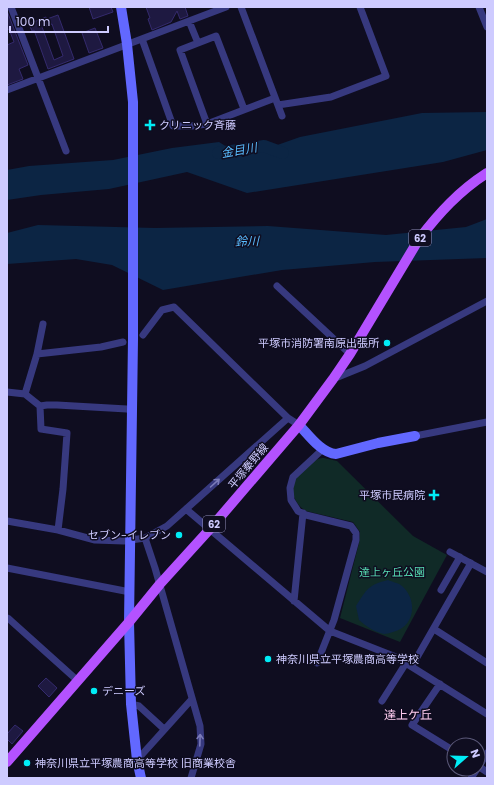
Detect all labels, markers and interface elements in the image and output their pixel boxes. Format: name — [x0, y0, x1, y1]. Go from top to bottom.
scale bar — [10, 8, 108, 34]
text: 100 m — [16, 13, 50, 30]
place label: クリニック斉藤 — [159, 117, 236, 133]
marker: クリニック斉藤 — [144, 119, 156, 131]
water label: 金目川 — [220, 138, 260, 161]
road number: 62 — [409, 230, 431, 246]
water label: 鈴川 — [235, 232, 261, 250]
place label: 平塚市消防署南原出張所 — [258, 335, 380, 351]
marker: 平塚市消防署南原出張所 — [382, 338, 392, 348]
street label: 平塚秦野線 — [224, 440, 272, 492]
one-way arrow — [210, 478, 220, 488]
place label: 平塚市民病院 — [359, 487, 425, 503]
marker: 平塚市民病院 — [428, 489, 440, 501]
road number: 62 — [203, 516, 225, 532]
place label: セブン-イレブン — [88, 527, 171, 543]
marker: セブン-イレブン — [174, 530, 184, 540]
park label: 達上ヶ丘公園 — [359, 564, 425, 580]
place label: 神奈川県立平塚農商高等学校 — [276, 651, 419, 667]
marker: 神奈川県立平塚農商高等学校 — [263, 654, 273, 664]
place label: デニーズ — [102, 683, 145, 699]
marker: デニーズ — [89, 686, 99, 696]
district label: 達上ケ丘 — [384, 706, 432, 723]
one-way arrow — [197, 734, 204, 747]
north arrow — [446, 737, 486, 777]
text: N — [466, 747, 484, 760]
place label: 神奈川県立平塚農商高等学校 旧商業校舎 — [35, 755, 236, 771]
marker: 神奈川県立平塚農商高等学校 旧商業校舎 — [22, 758, 32, 768]

